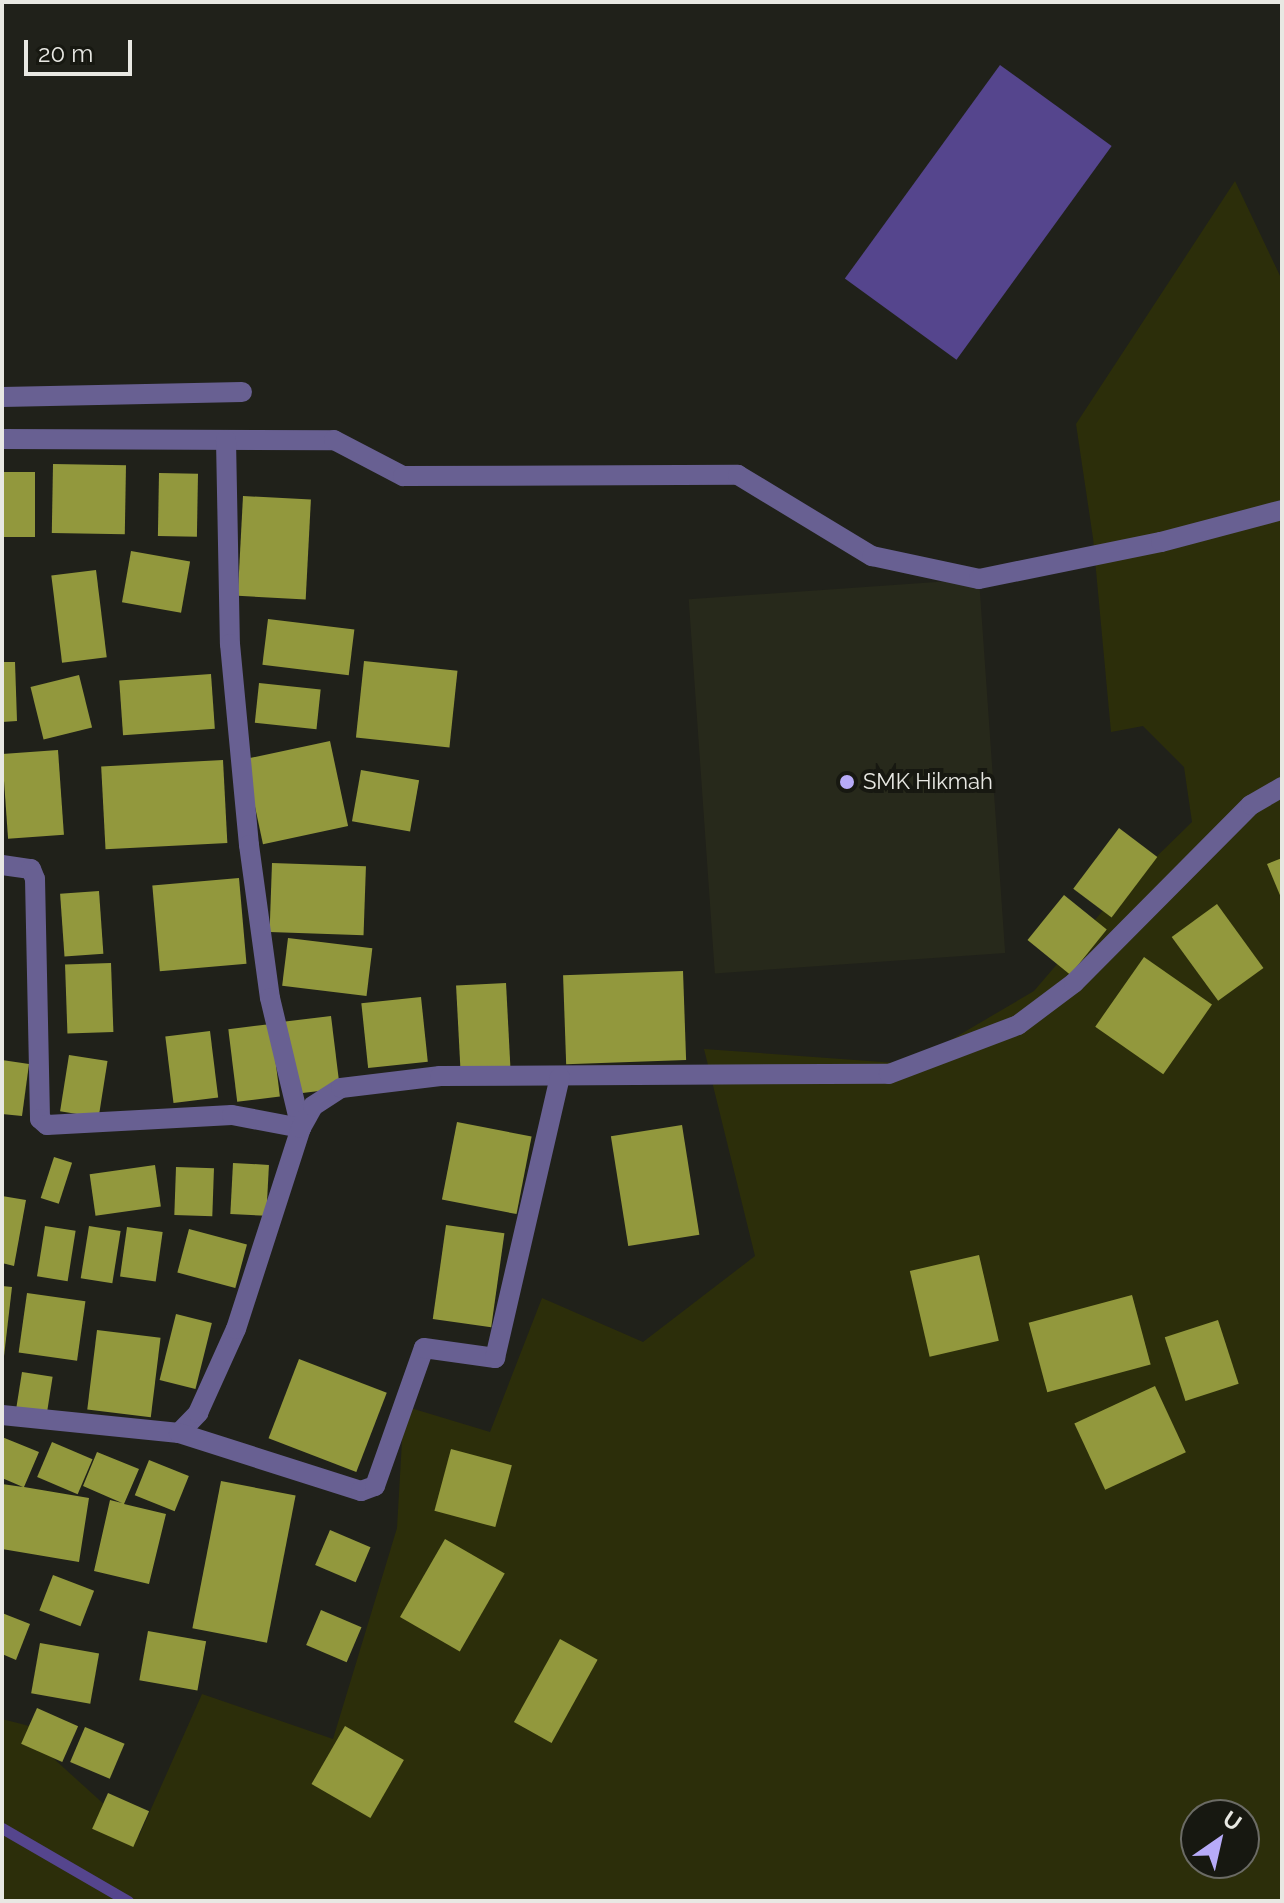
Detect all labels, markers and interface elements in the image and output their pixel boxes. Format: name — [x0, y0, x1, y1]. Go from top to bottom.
scale bar — [28, 24, 136, 74]
text: 20 m — [38, 39, 93, 68]
place label: SMK Hikmah — [863, 769, 993, 795]
marker: SMK Hikmah — [838, 773, 856, 791]
north arrow — [1180, 1799, 1260, 1879]
text: U — [1218, 1805, 1246, 1836]

